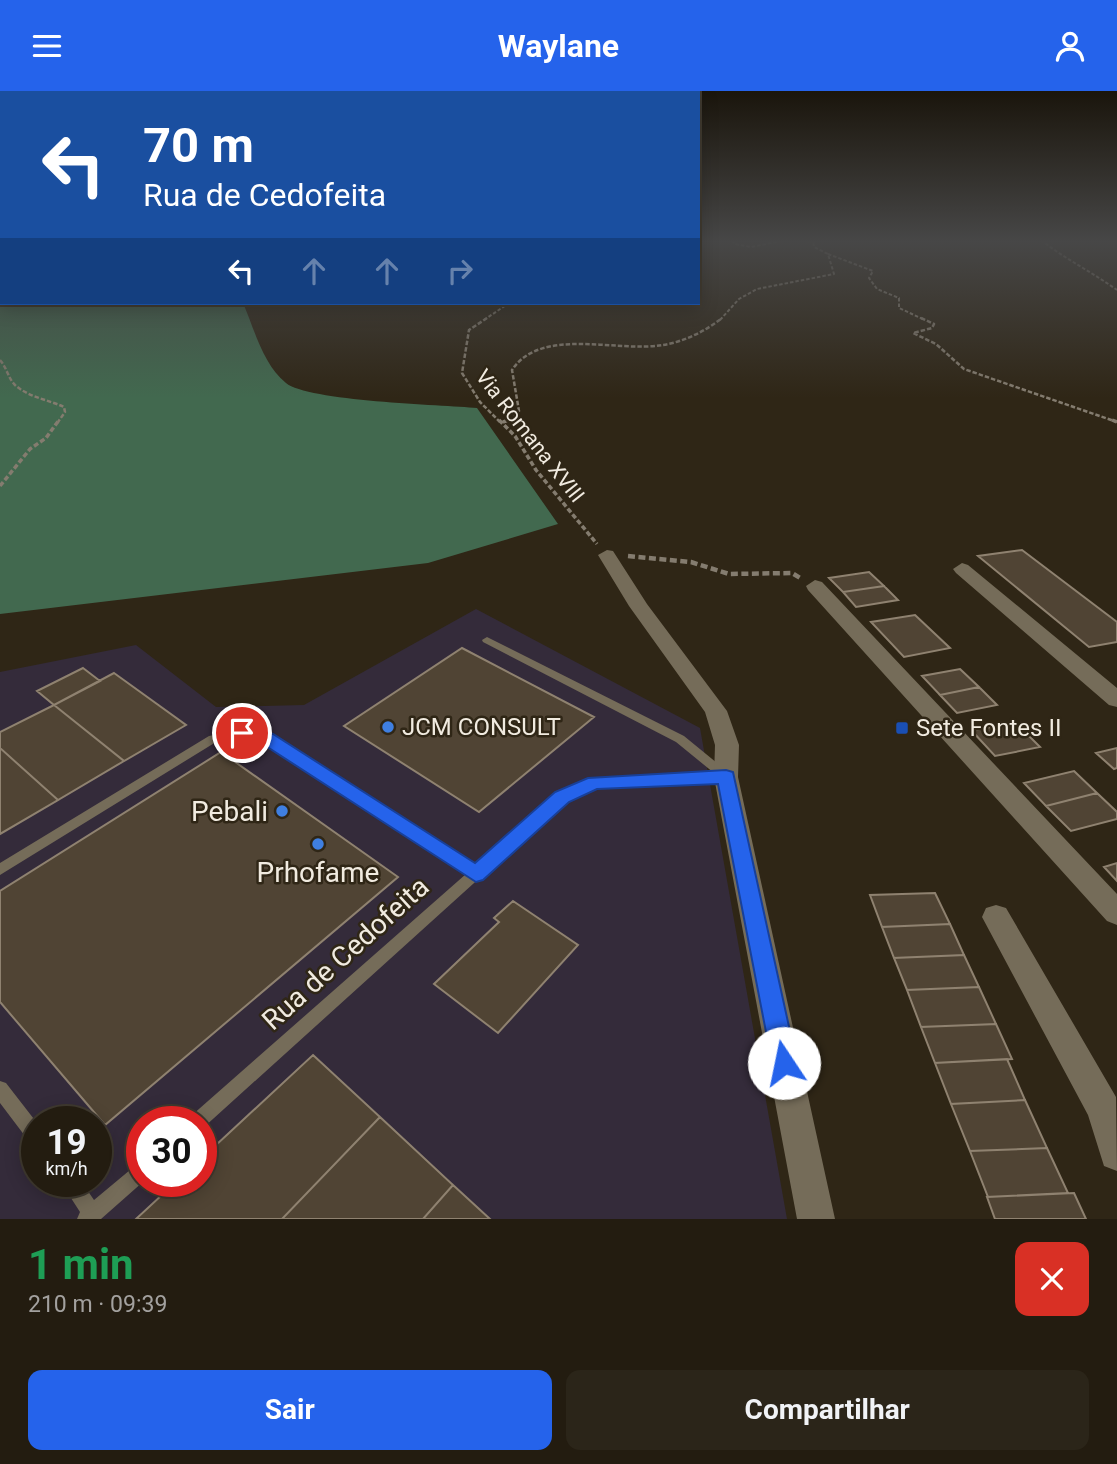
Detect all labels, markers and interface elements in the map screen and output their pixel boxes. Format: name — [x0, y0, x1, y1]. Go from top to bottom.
icon: menu — [28, 27, 66, 65]
text: Waylane — [498, 27, 619, 65]
icon: person — [1051, 27, 1089, 65]
text: 70 m — [143, 117, 254, 174]
icon: left — [28, 119, 119, 210]
text: Rua de Cedofeita — [143, 176, 386, 214]
icon: left — [222, 252, 260, 290]
icon: ahead — [295, 252, 333, 290]
icon: ahead — [368, 252, 406, 290]
icon: right — [441, 252, 479, 290]
street label: Via Romana XVIII — [471, 365, 589, 507]
pin — [212, 703, 272, 763]
place label: JCM CONSULT — [402, 713, 561, 741]
icon: arrive — [223, 714, 261, 752]
place label: Sete Fontes II — [916, 714, 1061, 742]
marker: JCM CONSULT — [380, 719, 396, 735]
marker: Sete Fontes II — [894, 720, 910, 736]
place label: Pebali — [191, 795, 268, 828]
marker: Pebali — [274, 803, 290, 819]
marker: Prhofame — [310, 836, 326, 852]
place label: Prhofame — [257, 856, 379, 889]
street label: Rua de Cedofeita — [255, 870, 435, 1037]
position arrow — [747, 1026, 821, 1100]
speed limit sign: 30 — [126, 1106, 217, 1197]
text: 19 — [46, 1122, 87, 1163]
text: km/h — [45, 1158, 88, 1179]
text: 1 min — [28, 1240, 134, 1289]
button: close — [1015, 1242, 1089, 1316]
text: 210 m · 09:39 — [28, 1291, 167, 1318]
button: Sair — [28, 1370, 552, 1450]
button: Compartilhar — [566, 1370, 1089, 1450]

